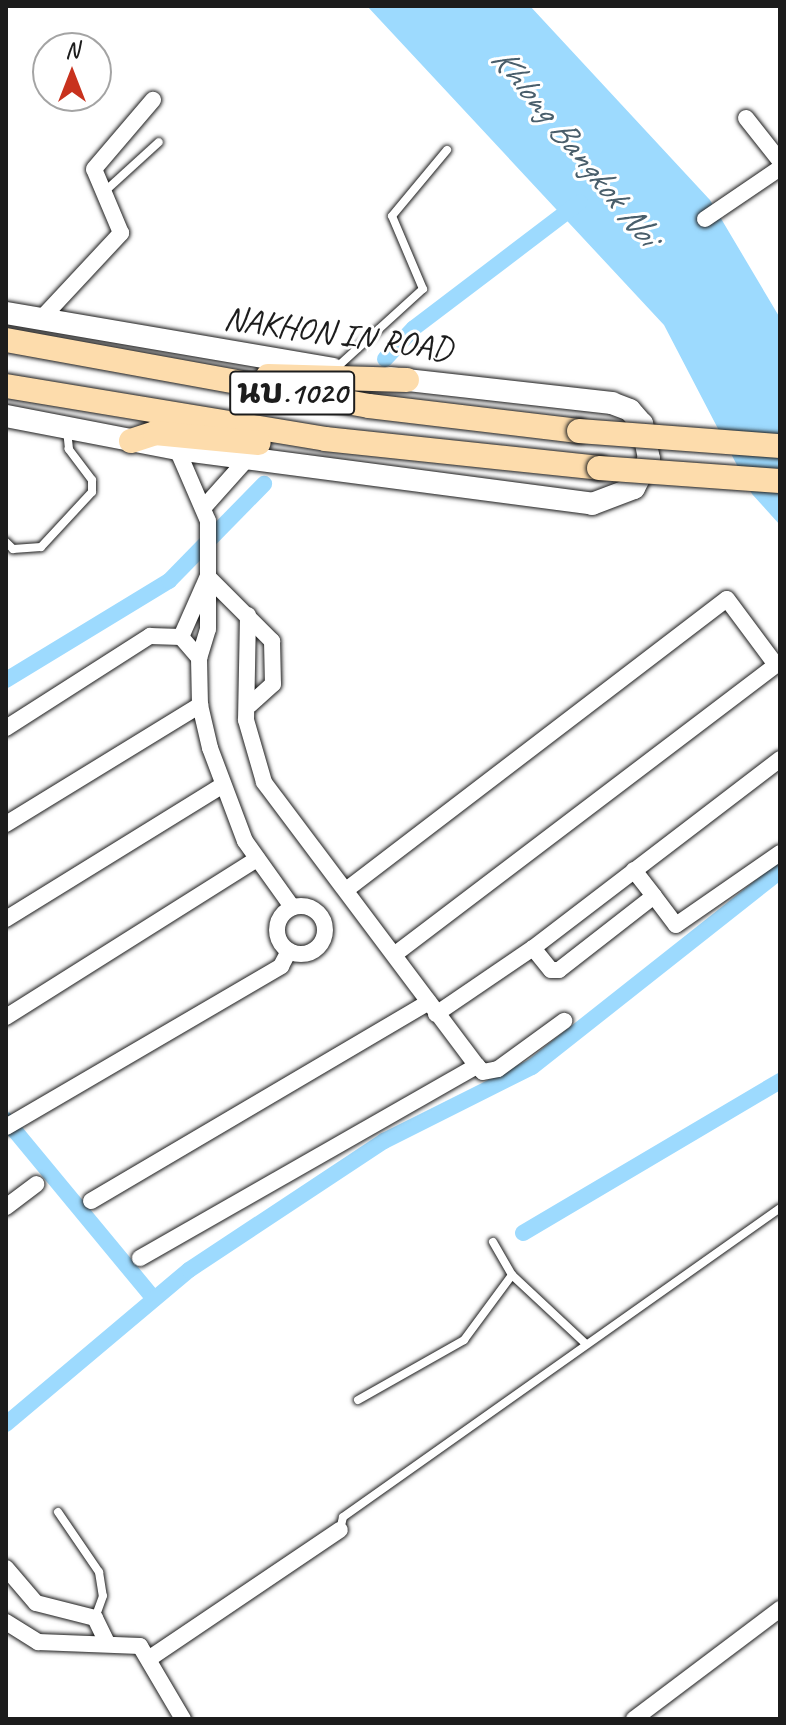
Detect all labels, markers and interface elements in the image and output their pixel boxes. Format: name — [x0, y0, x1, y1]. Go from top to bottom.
north arrow — [32, 32, 112, 112]
text: N — [65, 36, 79, 64]
water label: Khlong Bangkok Noi — [482, 38, 668, 254]
street label: NAKHON IN ROAD — [220, 297, 456, 369]
road number: นบ.1020 — [228, 365, 356, 421]

